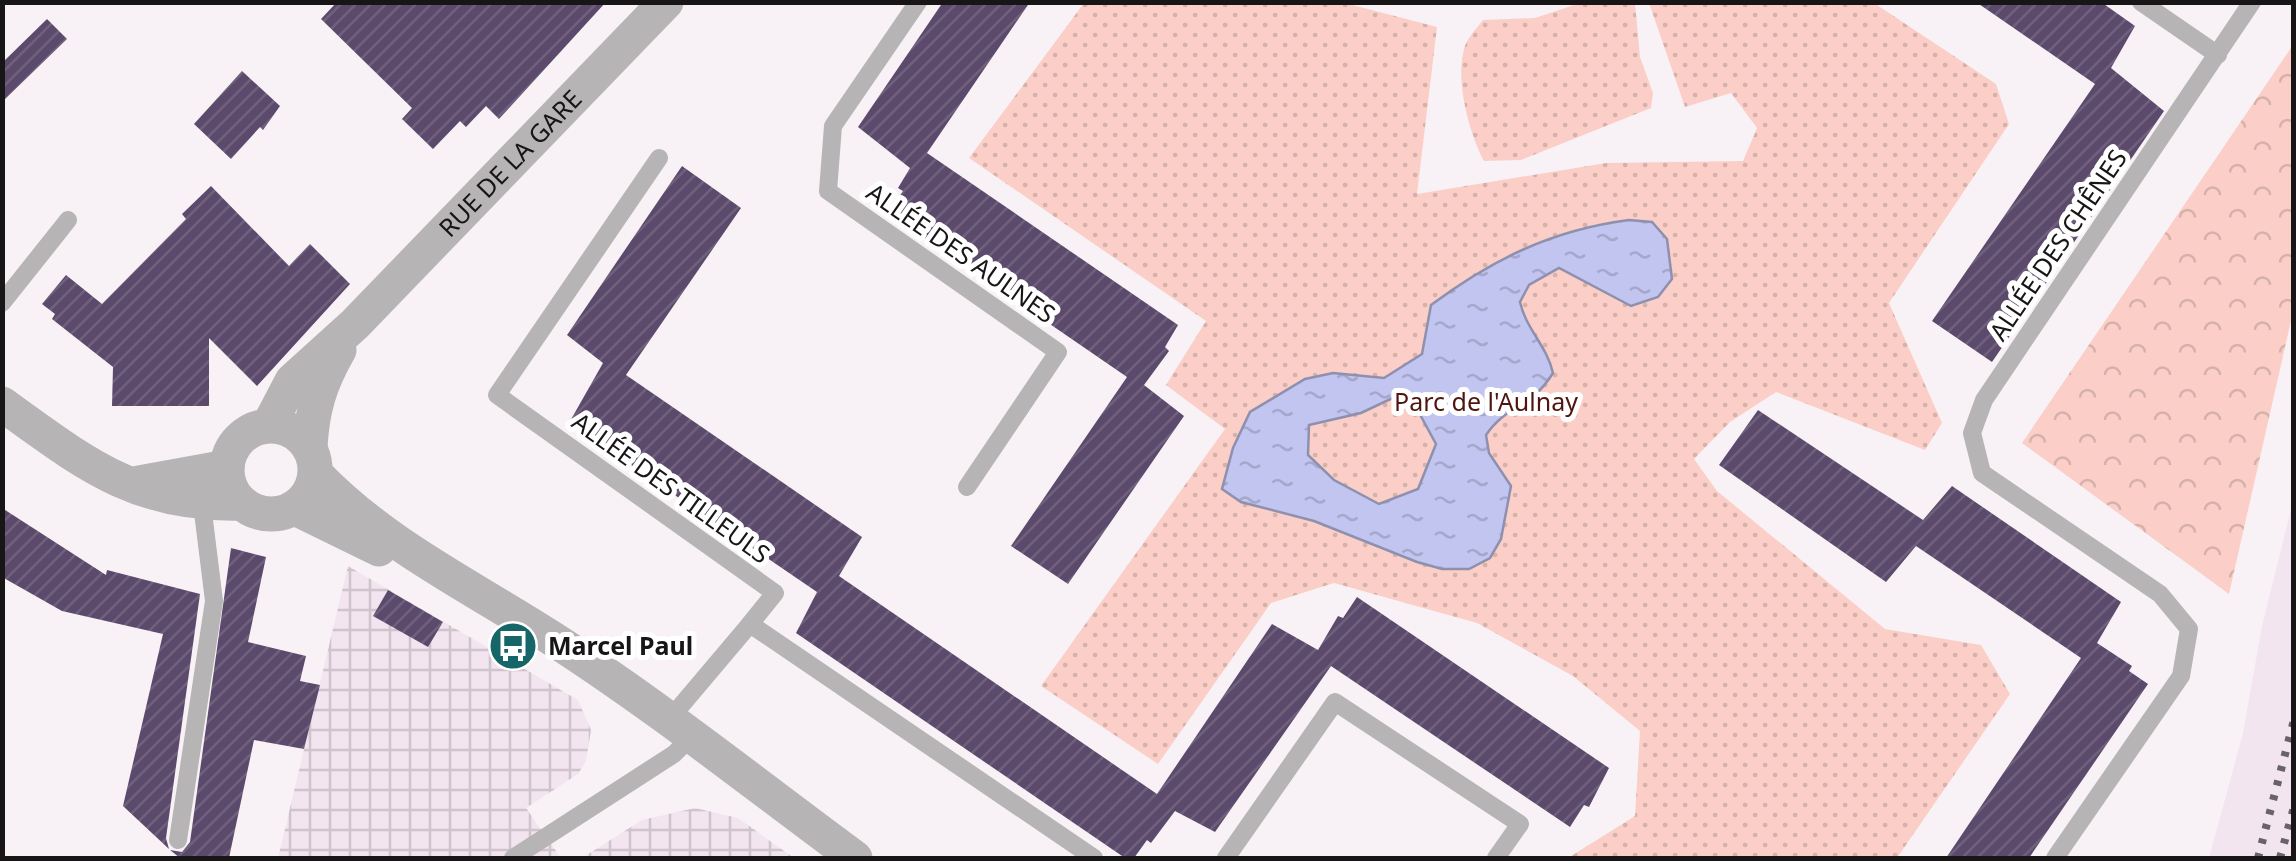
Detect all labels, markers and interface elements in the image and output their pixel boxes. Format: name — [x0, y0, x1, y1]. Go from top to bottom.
street label: RUE DE LA GARE — [430, 82, 588, 244]
street label: ALLÉE DES CHÊNES — [1981, 142, 2134, 347]
street label: ALLÉE DES AULNES — [861, 174, 1063, 330]
park label: Parc de l'Aulnay — [1394, 384, 1578, 418]
street label: ALLÉE DES TILLEULS — [566, 404, 777, 570]
bus stop icon: Marcel Paul — [487, 620, 539, 672]
place label: Marcel Paul — [548, 628, 693, 662]

